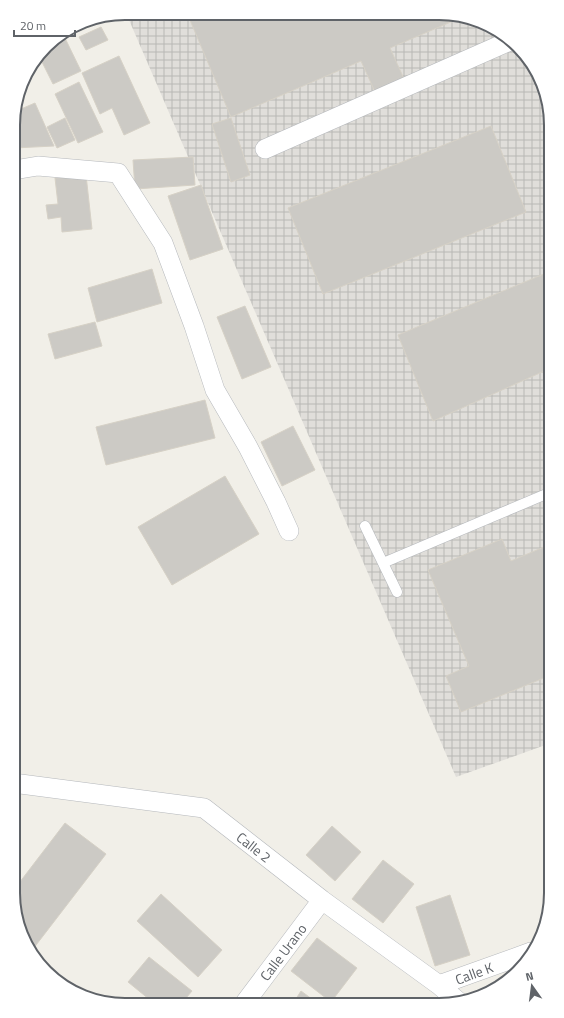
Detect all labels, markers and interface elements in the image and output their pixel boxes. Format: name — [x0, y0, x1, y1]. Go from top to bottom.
scale bar — [14, 12, 75, 38]
text: 20 m — [20, 16, 46, 35]
street label: Calle 2 — [232, 827, 276, 867]
street label: Calle Urano — [254, 919, 312, 985]
street label: Calle K — [452, 956, 496, 990]
north arrow — [512, 966, 552, 1006]
text: N — [524, 968, 535, 985]

